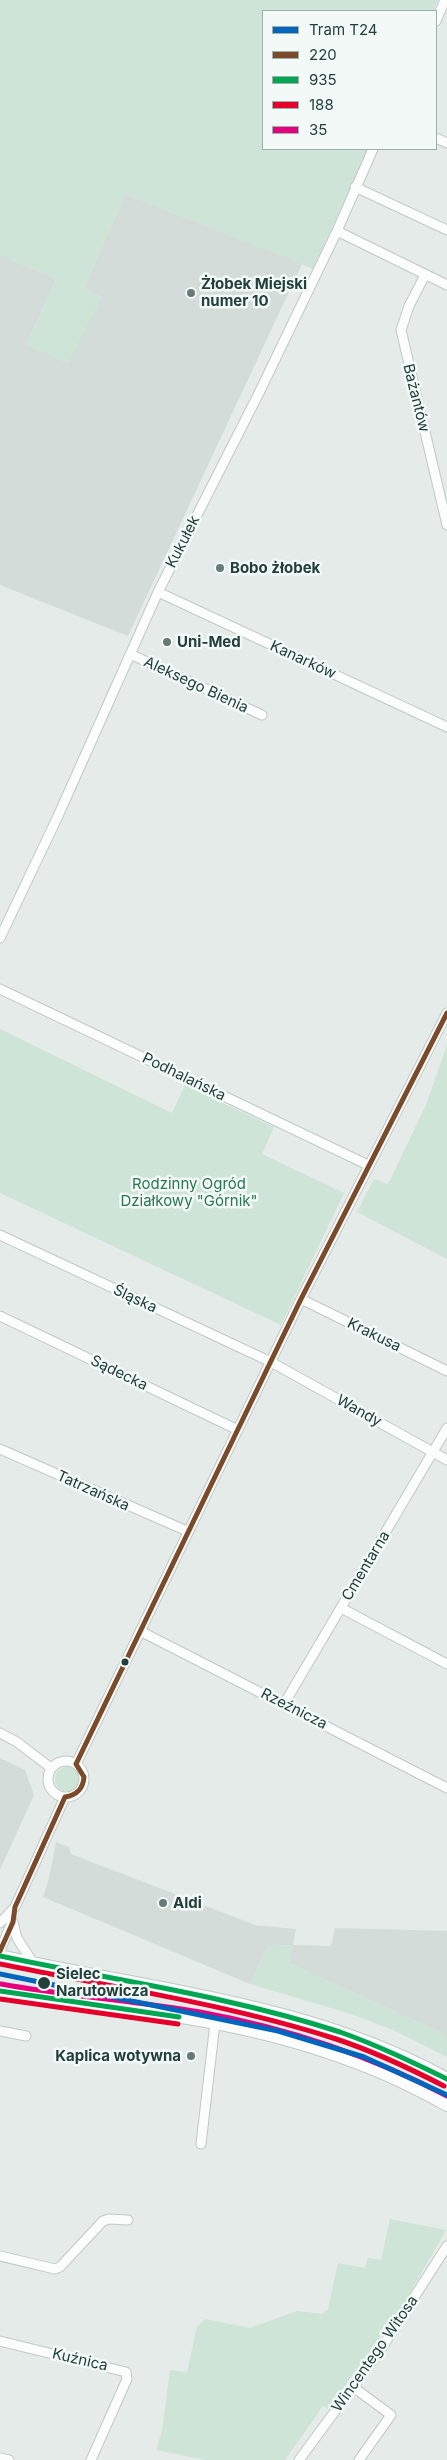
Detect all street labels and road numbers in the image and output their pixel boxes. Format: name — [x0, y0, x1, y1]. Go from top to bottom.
street label: Bażantów — [399, 362, 433, 434]
street label: Kukułek — [162, 513, 204, 571]
street label: Kanarków — [267, 637, 339, 683]
street label: Aleksego Bienia — [141, 653, 251, 717]
street label: Podhalańska — [139, 1049, 229, 1105]
street label: Śląska — [110, 1281, 160, 1317]
street label: Krakusa — [344, 1314, 404, 1356]
street label: Sądecka — [88, 1351, 150, 1395]
street label: Wandy — [333, 1391, 385, 1431]
street label: Tatrzańska — [54, 1467, 132, 1515]
street label: Cmentarna — [338, 1528, 394, 1604]
street label: Rzeźnicza — [258, 1685, 330, 1733]
street label: Wincentego Witosa — [328, 2292, 422, 2416]
street label: Kuźnica — [51, 2345, 109, 2375]

